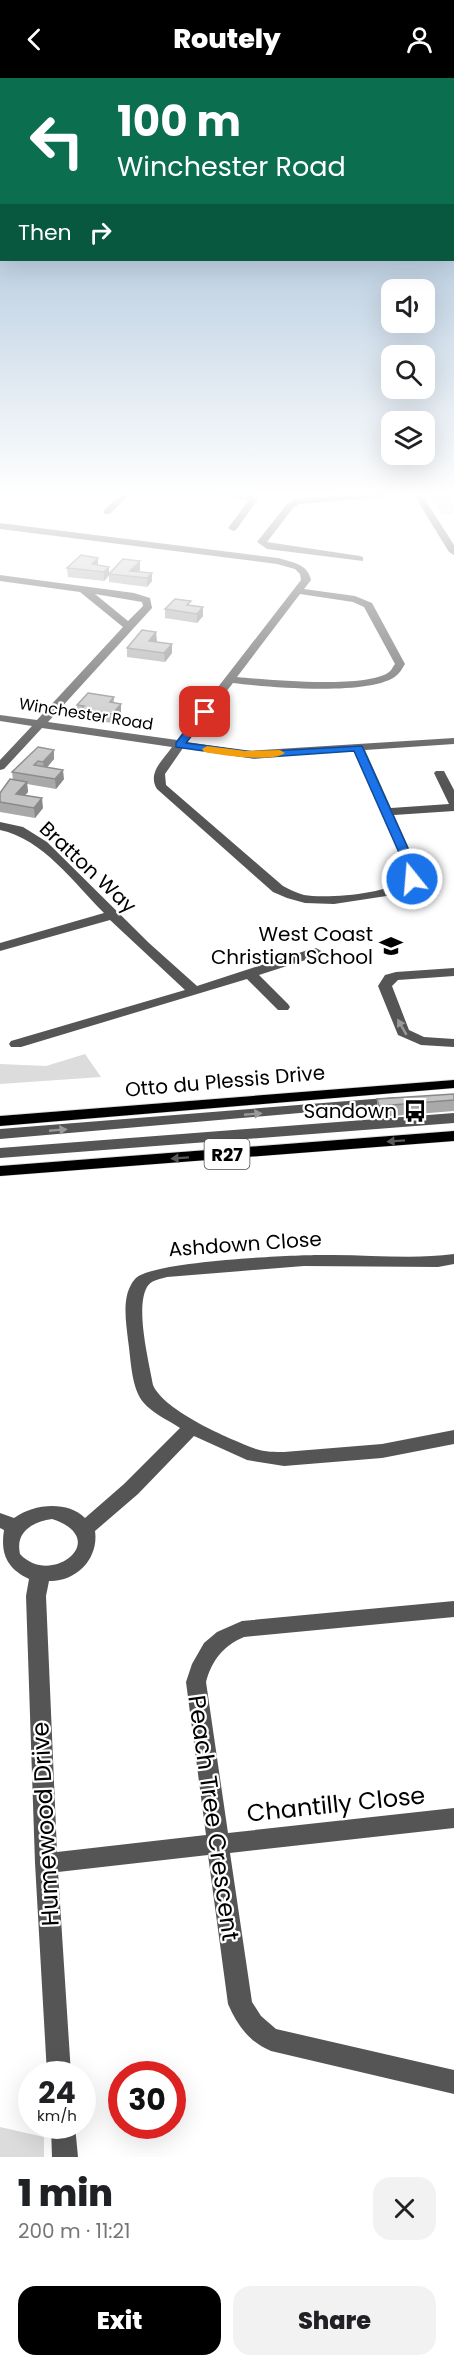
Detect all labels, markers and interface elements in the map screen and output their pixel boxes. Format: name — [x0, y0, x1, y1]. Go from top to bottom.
text: Routely — [173, 20, 281, 57]
icon: back — [18, 23, 51, 56]
icon: person — [403, 23, 436, 56]
text: 100 m — [117, 92, 241, 151]
icon: left — [18, 102, 96, 180]
text: Winchester Road — [117, 148, 346, 185]
icon: right — [84, 216, 117, 249]
text: Then — [18, 217, 72, 248]
map controls — [381, 279, 435, 465]
button: sound — [381, 279, 435, 333]
button: search — [381, 345, 435, 399]
button: layers — [381, 411, 435, 465]
pin — [179, 686, 230, 737]
street label: Winchester Road — [17, 692, 155, 736]
icon: arrive — [188, 695, 221, 728]
street label: Bratton Way — [33, 815, 143, 919]
position arrow — [380, 847, 444, 911]
place label: West Coast Christian School — [211, 920, 373, 971]
school or university icon: West Coast Christian School — [378, 933, 404, 959]
one-way arrow — [397, 1019, 408, 1035]
street label: Otto du Plessis Drive — [124, 1058, 326, 1104]
place label: Sandown — [303, 1097, 397, 1125]
bus stop icon: Sandown — [402, 1098, 428, 1124]
one-way arrow — [243, 1109, 262, 1119]
one-way arrow — [49, 1125, 68, 1135]
one-way arrow — [386, 1136, 405, 1146]
road number: R27 — [204, 1139, 250, 1169]
one-way arrow — [171, 1153, 190, 1163]
street label: Ashdown Close — [167, 1225, 323, 1263]
street label: Peach Tree Crescent — [180, 1693, 248, 1943]
street label: Humewood Drive — [23, 1721, 67, 1927]
street label: Chantilly Close — [245, 1778, 427, 1830]
speed limit sign: 30 — [108, 2061, 186, 2139]
text: 24 — [38, 2071, 76, 2114]
text: km/h — [37, 2105, 77, 2126]
text: 1 min — [18, 2168, 113, 2219]
button: close — [373, 2177, 436, 2240]
text: 200 m · 11:21 — [18, 2217, 130, 2245]
button: Exit — [18, 2286, 221, 2355]
button: Share — [233, 2286, 436, 2355]

